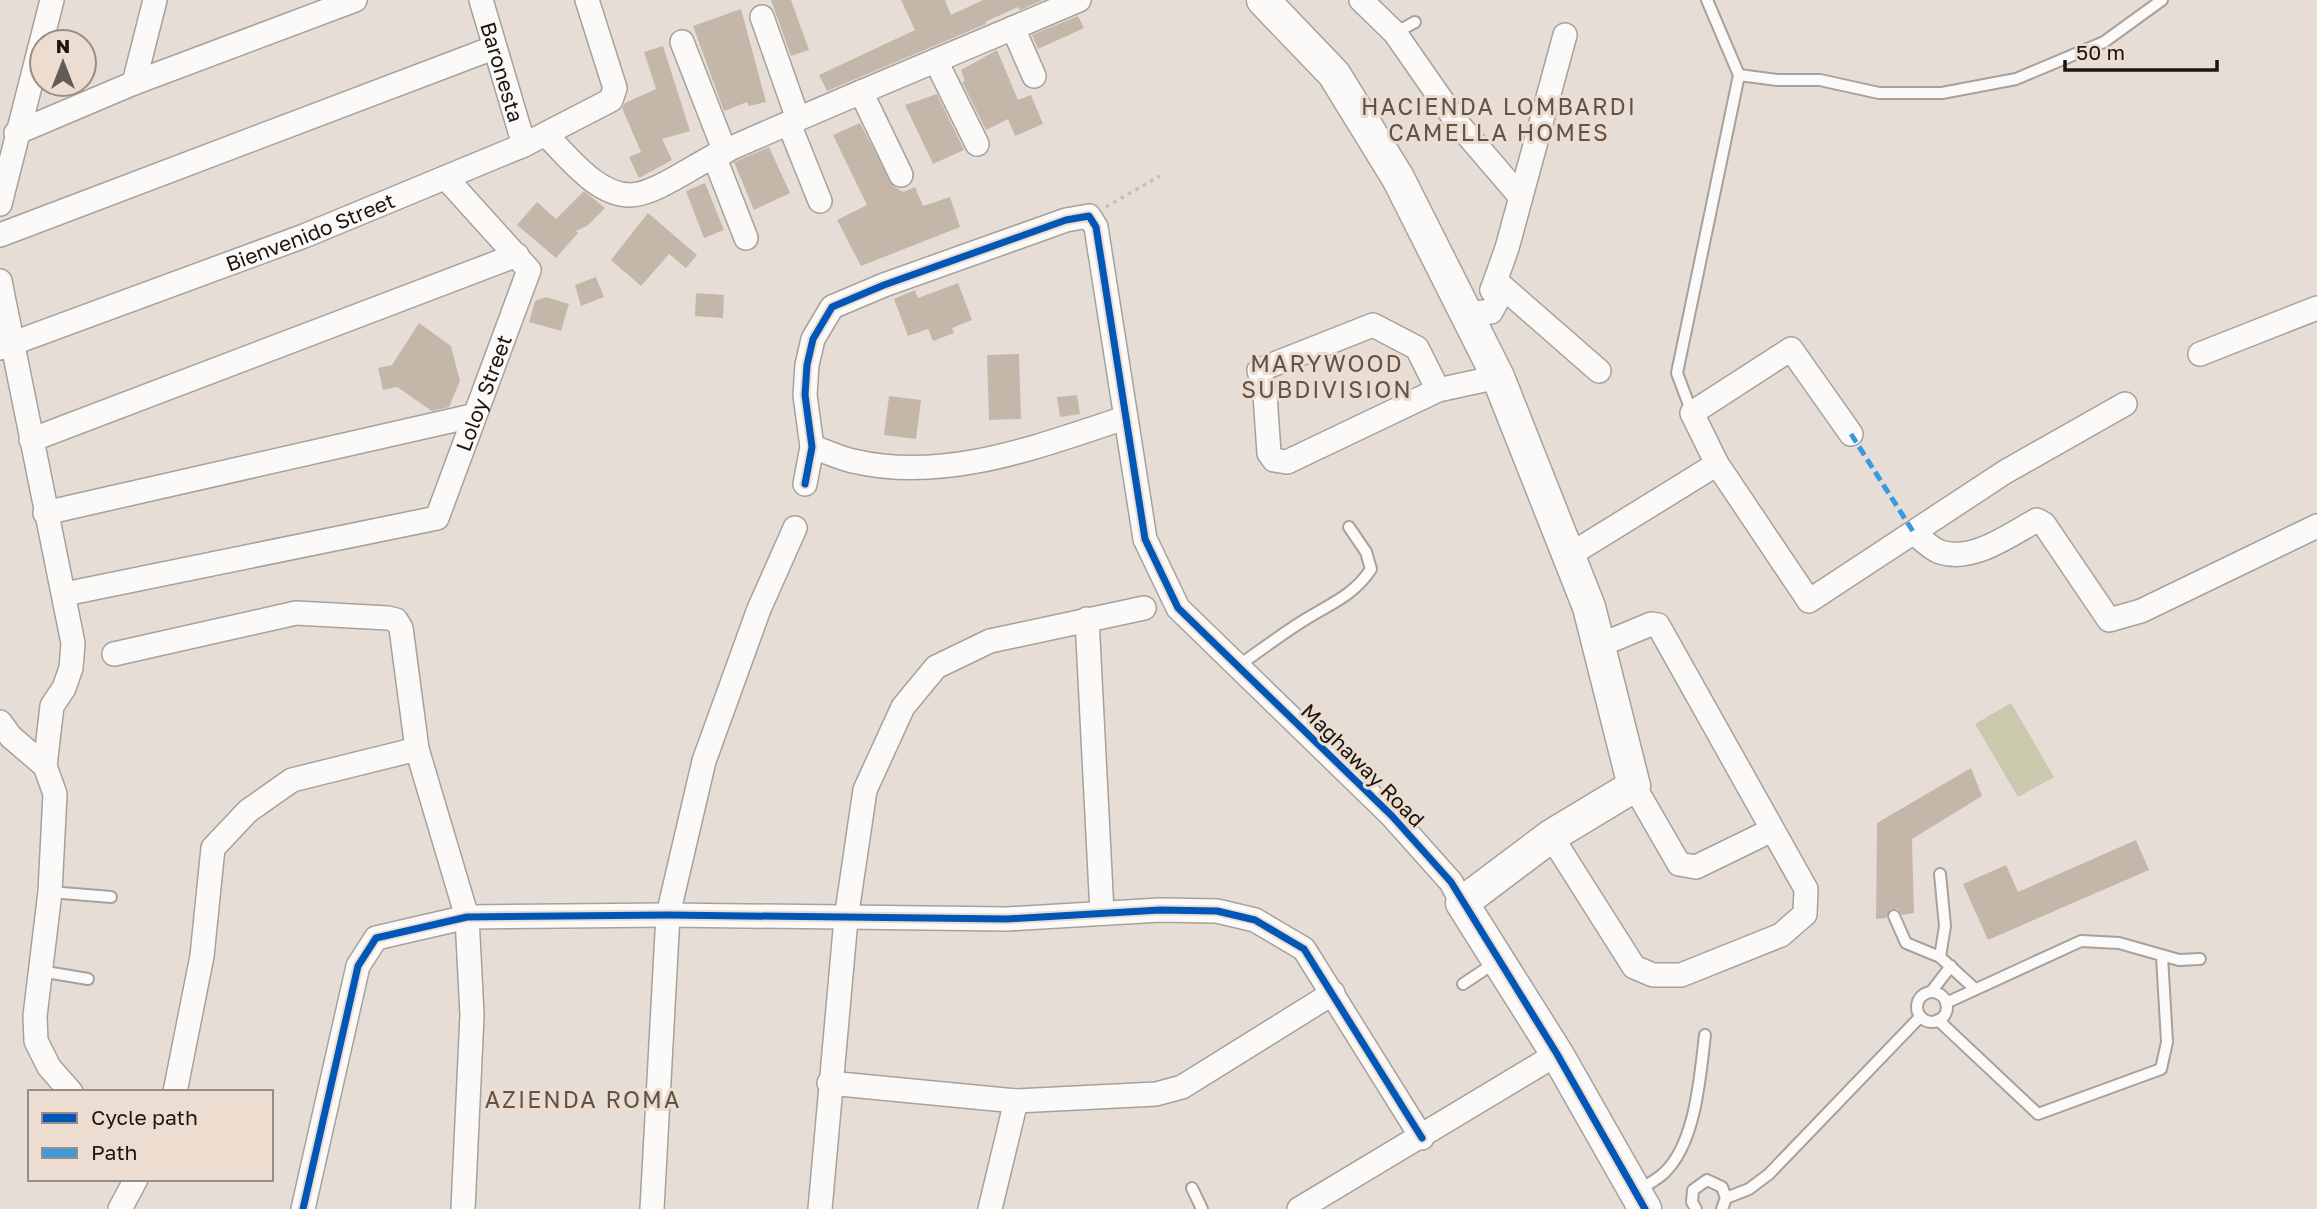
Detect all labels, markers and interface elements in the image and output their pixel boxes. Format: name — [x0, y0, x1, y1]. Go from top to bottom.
street label: Baronesta — [475, 19, 529, 125]
north arrow — [28, 28, 98, 98]
scale bar — [2065, 28, 2217, 72]
text: N — [56, 34, 70, 57]
text: 50 m — [2076, 39, 2125, 65]
district label: HACIENDA LOMBARDI CAMELLA HOMES — [1361, 92, 1637, 146]
street label: Bienvenido Street — [222, 187, 398, 277]
street label: Loloy Street — [450, 331, 517, 455]
district label: MARYWOOD SUBDIVISION — [1241, 349, 1413, 403]
street label: Maghaway Road — [1296, 698, 1430, 832]
district label: AZIENDA ROMA — [485, 1085, 681, 1113]
legend — [28, 1090, 273, 1181]
text: Cycle path — [91, 1104, 198, 1130]
text: Path — [91, 1139, 138, 1165]

